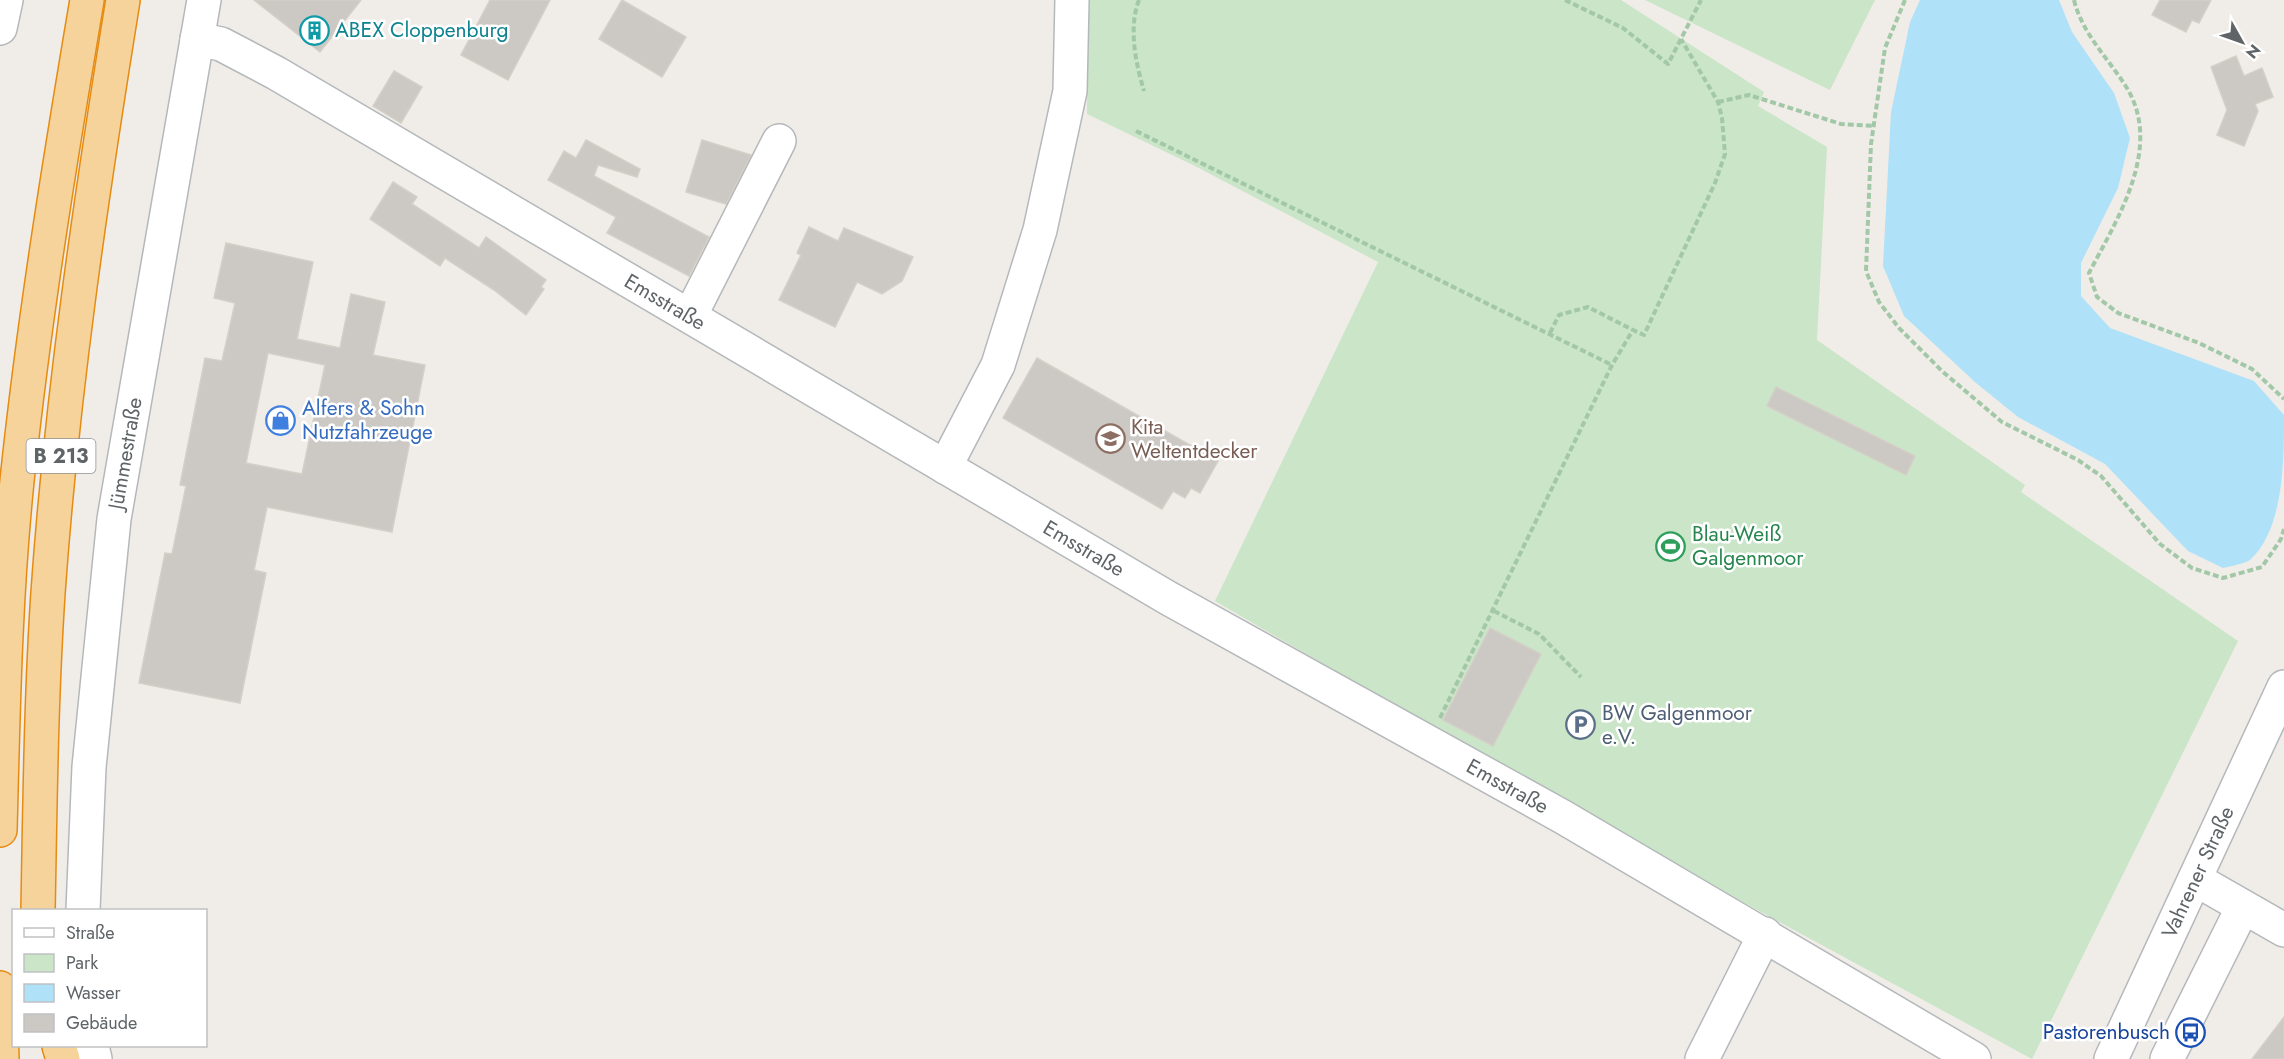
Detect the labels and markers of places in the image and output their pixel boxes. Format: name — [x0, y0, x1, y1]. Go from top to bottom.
building icon: ABEX Cloppenburg — [298, 14, 330, 46]
place label: ABEX Cloppenburg — [335, 15, 508, 45]
place label: Alfers & Sohn Nutzfahrzeuge — [302, 393, 433, 447]
shop icon: Alfers & Sohn Nutzfahrzeuge — [265, 404, 297, 436]
place label: Kita Weltentdecker — [1131, 412, 1258, 466]
school or university icon: Kita Weltentdecker — [1094, 423, 1126, 455]
place label: Blau-Weiß Galgenmoor — [1692, 519, 1804, 573]
sports icon: Blau-Weiß Galgenmoor — [1655, 530, 1687, 562]
place label: BW Galgenmoor e.V. — [1602, 698, 1753, 752]
parking icon: BW Galgenmoor e.V. — [1565, 709, 1597, 741]
bus stop icon: Pastorenbusch — [2175, 1016, 2207, 1048]
place label: Pastorenbusch — [2043, 1017, 2170, 1047]

